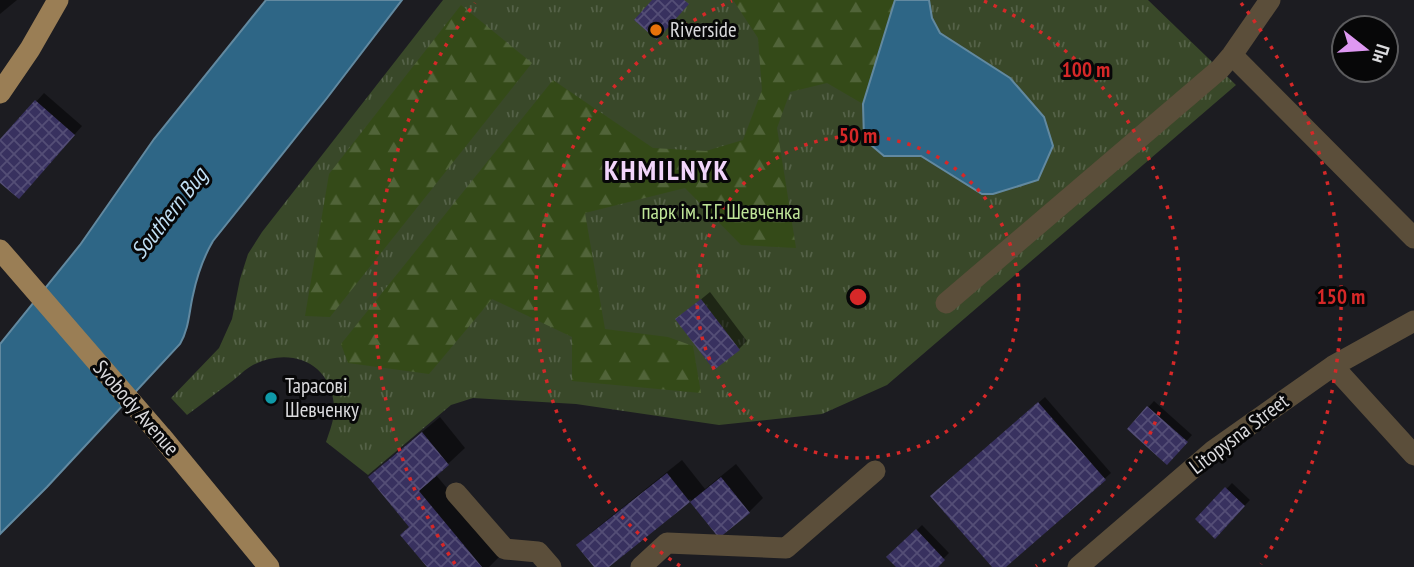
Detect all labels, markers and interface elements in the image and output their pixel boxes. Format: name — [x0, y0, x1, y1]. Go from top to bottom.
north arrow — [1330, 14, 1400, 84]
place label: Riverside — [670, 16, 737, 43]
marker: Riverside — [648, 22, 664, 38]
text: Пн — [1367, 42, 1395, 66]
text: 100 m — [1062, 56, 1110, 83]
text: 50 m — [839, 122, 877, 149]
district label: KHMILNYK — [604, 151, 730, 188]
water label: Southern Bug — [124, 160, 214, 264]
park label: парк ім. Т.Г. Шевченка — [641, 198, 801, 225]
text: 150 m — [1317, 283, 1365, 310]
centre of rings — [846, 285, 870, 309]
street label: Svobody Avenue — [88, 354, 185, 461]
place label: Тарасові Шевченку — [285, 372, 359, 423]
street label: Litopysna Street — [1184, 387, 1294, 480]
marker: Тарасові Шевченку — [263, 390, 279, 406]

